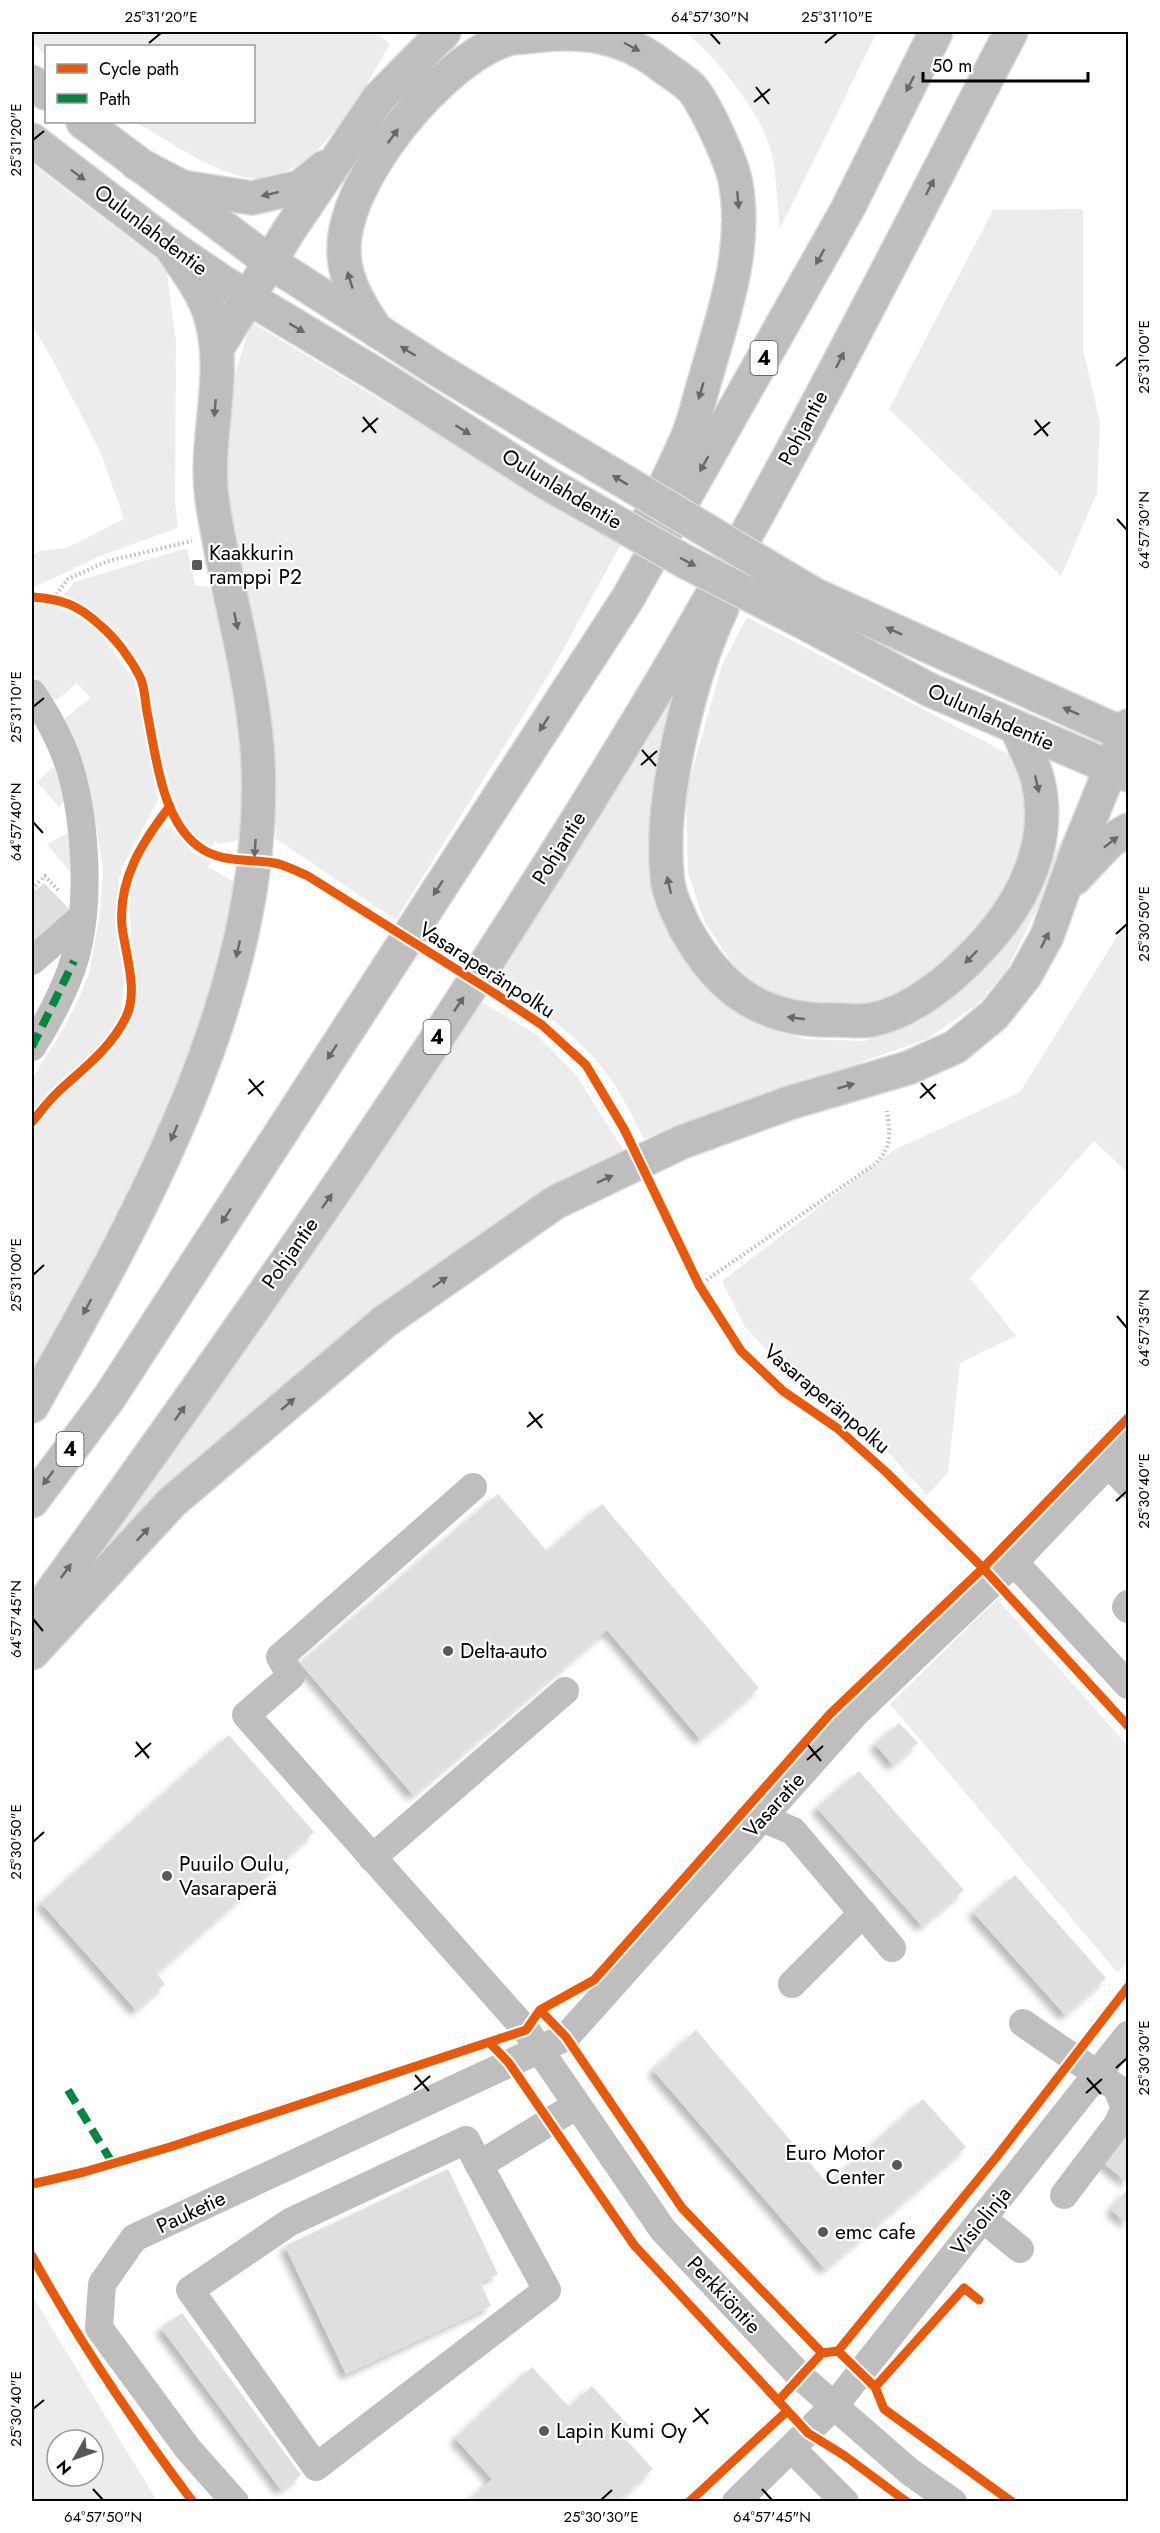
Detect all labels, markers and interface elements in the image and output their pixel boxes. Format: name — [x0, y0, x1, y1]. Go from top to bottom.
text: 25°31'20"E — [124, 6, 198, 28]
text: 64°57'30"N — [671, 6, 749, 28]
text: 25°31'10"E — [801, 6, 873, 28]
one-way arrow — [624, 42, 641, 52]
legend — [45, 45, 255, 123]
scale bar — [923, 45, 1088, 83]
text: 50 m — [932, 53, 972, 79]
text: Cycle path — [99, 56, 179, 82]
one-way arrow — [905, 75, 914, 92]
text: Path — [99, 86, 131, 112]
text: 25°31'20"E — [5, 103, 27, 177]
one-way arrow — [387, 128, 399, 144]
one-way arrow — [70, 169, 86, 182]
street label: Oulunlahdentie — [88, 177, 214, 283]
one-way arrow — [925, 179, 935, 196]
one-way arrow — [261, 189, 280, 199]
one-way arrow — [733, 191, 743, 210]
one-way arrow — [815, 249, 825, 266]
one-way arrow — [345, 271, 354, 289]
text: 25°31'00"E — [1133, 320, 1155, 394]
one-way arrow — [289, 322, 305, 333]
road number: 4 — [750, 341, 777, 375]
one-way arrow — [400, 346, 416, 357]
one-way arrow — [835, 352, 845, 369]
one-way arrow — [696, 382, 706, 400]
street label: Pohjantie — [771, 385, 835, 471]
one-way arrow — [210, 398, 220, 417]
one-way arrow — [455, 424, 472, 435]
street label: Oulunlahdentie — [496, 441, 628, 537]
one-way arrow — [699, 455, 709, 472]
one-way arrow — [612, 474, 628, 485]
text: 64°57'30"N — [1133, 491, 1155, 569]
place label: Kaakkurin ramppi P2 — [209, 538, 302, 592]
one-way arrow — [680, 557, 697, 567]
marker: Kaakkurin ramppi P2 — [190, 558, 204, 572]
one-way arrow — [232, 612, 241, 631]
one-way arrow — [885, 626, 902, 635]
text: 25°31'10"E — [5, 671, 27, 743]
street label: Oulunlahdentie — [923, 676, 1059, 758]
one-way arrow — [1063, 706, 1080, 715]
one-way arrow — [538, 716, 550, 732]
one-way arrow — [1033, 775, 1043, 793]
text: 64°57'40"N — [5, 783, 27, 861]
street label: Pohjantie — [525, 806, 593, 890]
one-way arrow — [1103, 836, 1119, 848]
one-way arrow — [251, 838, 260, 857]
one-way arrow — [664, 875, 673, 894]
one-way arrow — [433, 880, 444, 896]
text: 25°30'50"E — [1133, 886, 1155, 962]
street label: Vasaraperänpolku — [413, 915, 561, 1025]
one-way arrow — [1040, 931, 1049, 948]
one-way arrow — [232, 940, 242, 958]
one-way arrow — [965, 950, 979, 964]
one-way arrow — [453, 996, 464, 1012]
one-way arrow — [786, 1013, 805, 1022]
road number: 4 — [424, 1020, 450, 1054]
one-way arrow — [327, 1044, 338, 1060]
one-way arrow — [837, 1081, 855, 1090]
one-way arrow — [169, 1124, 179, 1142]
one-way arrow — [596, 1174, 613, 1183]
one-way arrow — [321, 1193, 332, 1209]
one-way arrow — [221, 1207, 232, 1224]
street label: Pohjantie — [254, 1211, 326, 1295]
text: 25°31'00"E — [5, 1238, 27, 1312]
one-way arrow — [432, 1276, 448, 1288]
text: 64°57'35"N — [1133, 1289, 1155, 1367]
one-way arrow — [82, 1299, 92, 1316]
street label: Vasaraperänpolku — [757, 1337, 897, 1461]
one-way arrow — [280, 1397, 296, 1410]
one-way arrow — [174, 1406, 186, 1422]
road number: 4 — [56, 1432, 84, 1466]
text: 25°30'40"E — [1133, 1453, 1155, 1529]
one-way arrow — [42, 1470, 55, 1486]
one-way arrow — [136, 1526, 150, 1541]
one-way arrow — [60, 1564, 72, 1580]
text: 64°57'45"N — [5, 1580, 27, 1658]
place label: Delta-auto — [460, 1636, 547, 1666]
marker: Delta-auto — [441, 1644, 455, 1658]
street label: Vasaratie — [736, 1765, 812, 1844]
text: 25°30'50"E — [5, 1804, 27, 1880]
place label: Puuilo Oulu, Vasaraperä — [179, 1849, 290, 1903]
marker: Puuilo Oulu, Vasaraperä — [160, 1869, 174, 1883]
text: 25°30'30"E — [1133, 2020, 1155, 2096]
place label: Euro Motor Center — [786, 2138, 886, 2192]
marker: Euro Motor Center — [890, 2158, 904, 2172]
street label: Visiolinja — [944, 2180, 1018, 2262]
street label: Pauketie — [152, 2183, 231, 2241]
place label: emc cafe — [835, 2217, 916, 2247]
marker: emc cafe — [816, 2225, 830, 2239]
street label: Perkkiöntie — [680, 2249, 768, 2341]
text: 25°30'40"E — [5, 2371, 27, 2447]
place label: Lapin Kumi Oy — [556, 2416, 688, 2446]
marker: Lapin Kumi Oy — [537, 2424, 551, 2438]
north arrow — [45, 2428, 105, 2488]
text: N — [51, 2455, 77, 2480]
text: 64°57'50"N — [64, 2506, 142, 2528]
text: 25°30'30"E — [563, 2506, 639, 2528]
text: 64°57'45"N — [733, 2506, 811, 2528]

